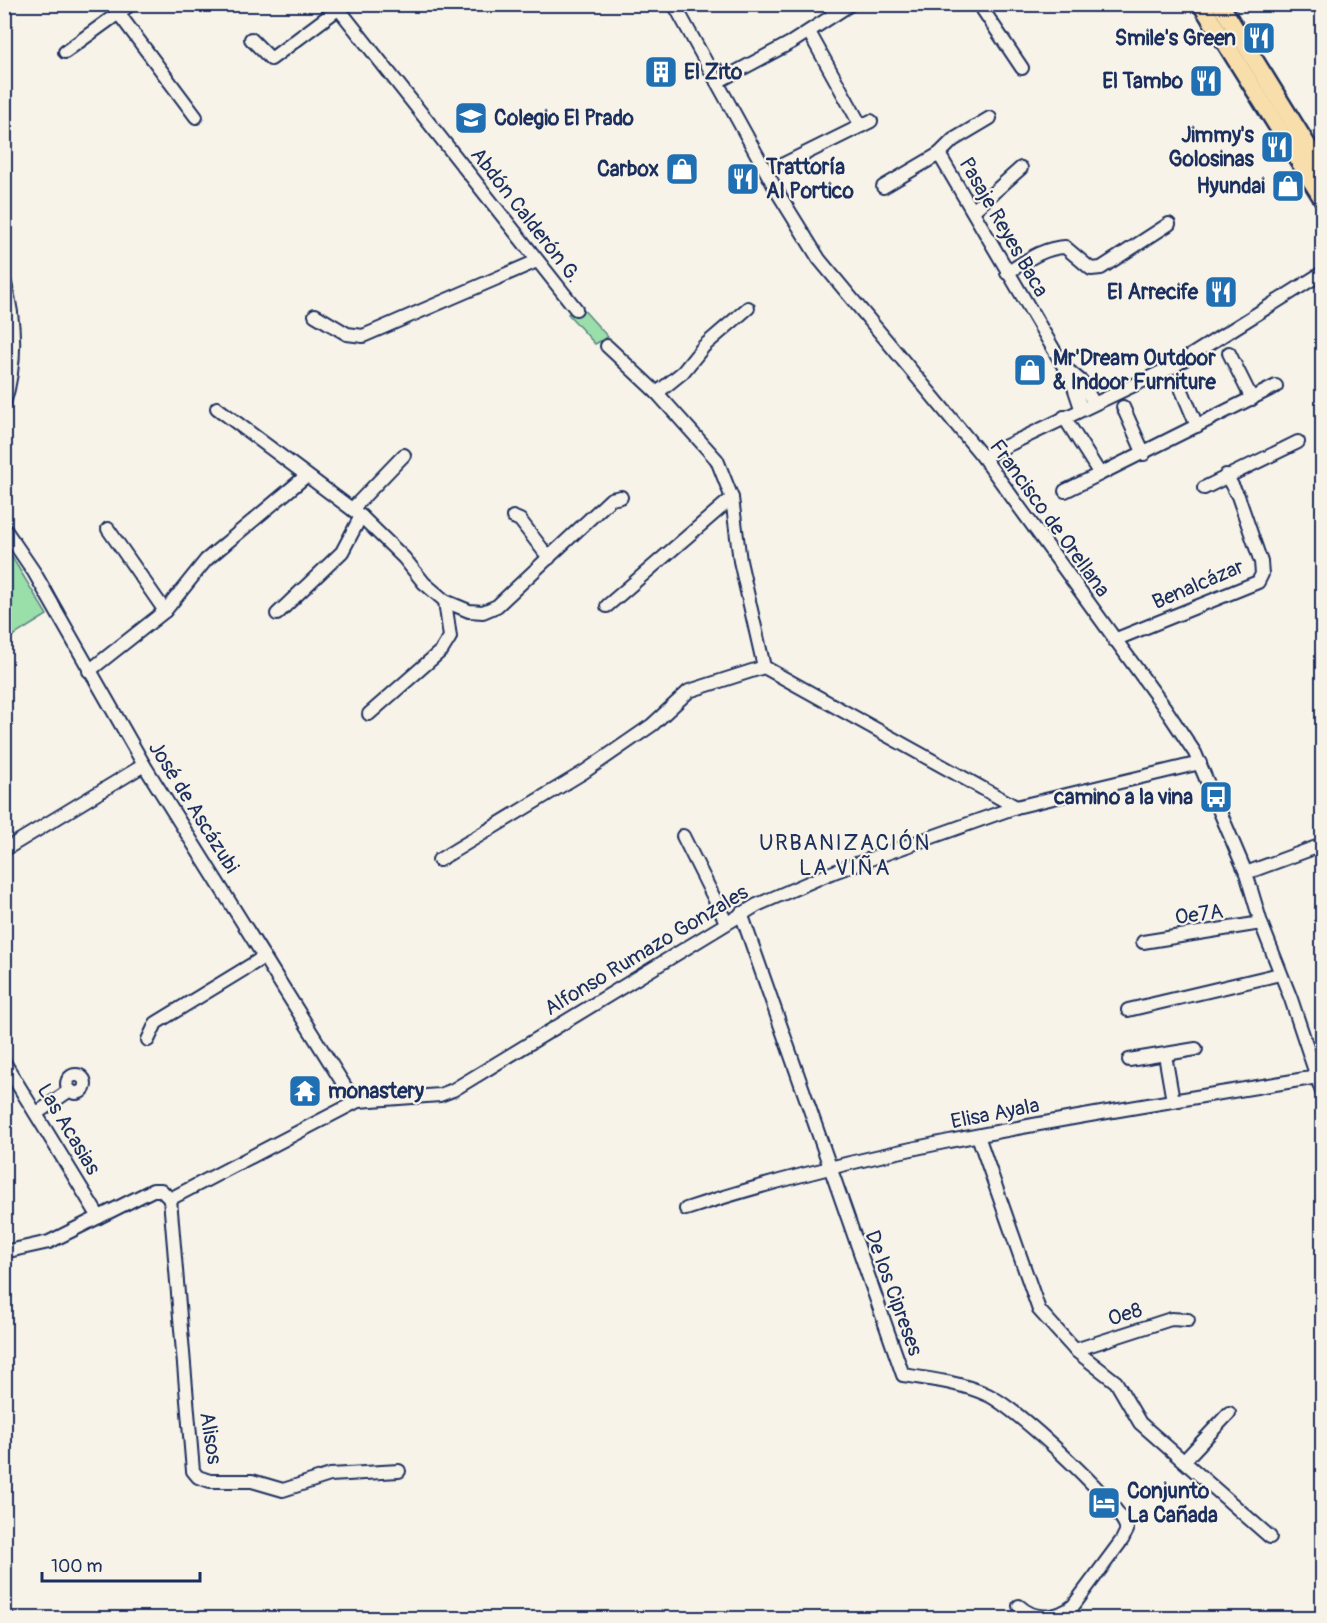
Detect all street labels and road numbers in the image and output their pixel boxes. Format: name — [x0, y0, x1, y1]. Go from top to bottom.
street label: Abdón Calderón G. — [464, 142, 587, 289]
street label: Pasaje Reyes Baca — [953, 152, 1055, 302]
street label: Francisco de Orellana — [983, 434, 1116, 602]
street label: Benalcázar — [1148, 553, 1249, 616]
street label: José de Ascázubi — [142, 736, 245, 879]
street label: Alfonso Rumazo Gonzales — [539, 878, 754, 1022]
street label: Oe7A — [1173, 898, 1225, 931]
street label: Las Acasias — [31, 1079, 107, 1180]
street label: Elisa Ayala — [949, 1092, 1042, 1135]
street label: De los Cipreses — [858, 1227, 929, 1360]
street label: Oe8 — [1105, 1296, 1146, 1333]
street label: Alisos — [193, 1410, 228, 1467]

